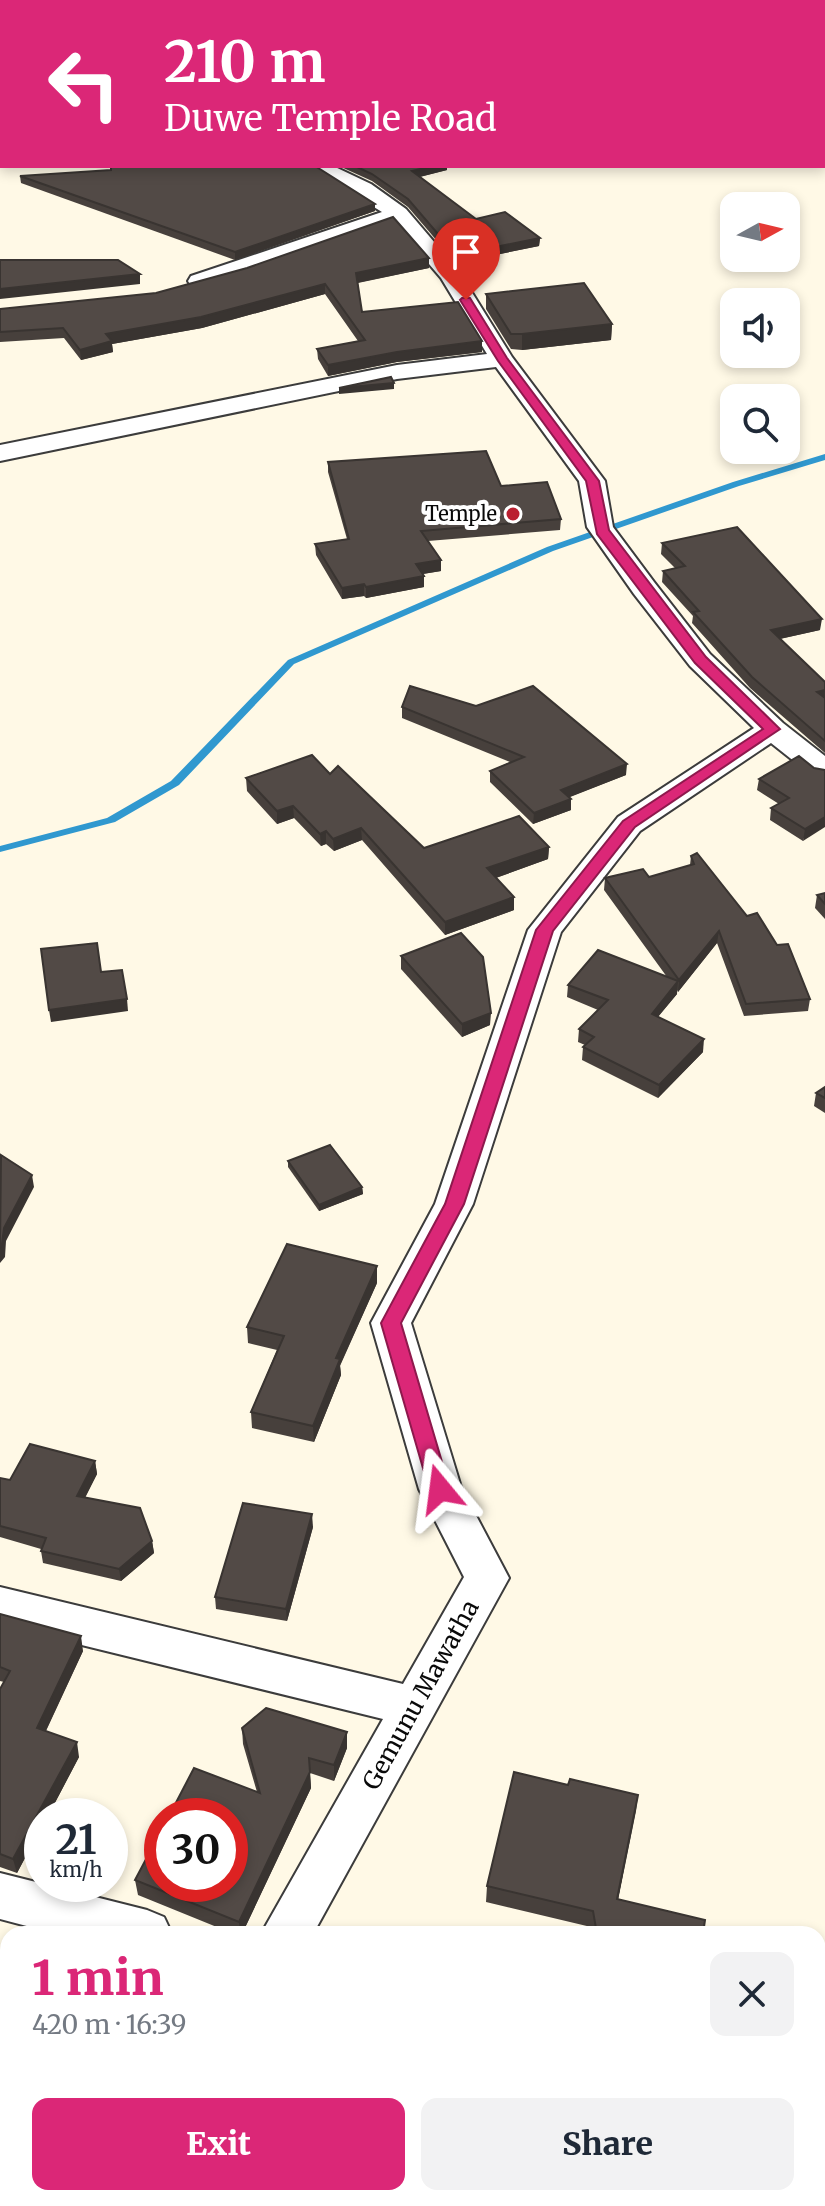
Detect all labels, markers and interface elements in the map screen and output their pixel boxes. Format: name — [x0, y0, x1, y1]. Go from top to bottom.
text: 210 m — [164, 27, 326, 97]
icon: left — [32, 32, 136, 136]
text: Duwe Temple Road — [164, 96, 497, 141]
north arrow — [720, 192, 800, 272]
map controls — [720, 192, 800, 464]
pin — [432, 218, 500, 300]
icon: arrive — [444, 230, 488, 274]
button: sound — [720, 288, 800, 368]
button: search — [720, 384, 800, 464]
place label: Temple — [425, 501, 497, 526]
marker: Temple — [504, 505, 522, 523]
position arrow — [398, 1447, 482, 1531]
street label: Gemunu Mawatha — [356, 1594, 486, 1795]
speed limit sign: 30 — [144, 1798, 248, 1902]
text: 21 — [56, 1815, 96, 1865]
text: km/h — [50, 1857, 102, 1882]
text: 1 min — [32, 1948, 164, 2008]
button: close — [710, 1952, 794, 2036]
text: 420 m · 16:39 — [32, 2008, 187, 2041]
button: Exit — [32, 2098, 405, 2190]
button: Share — [421, 2098, 794, 2190]

